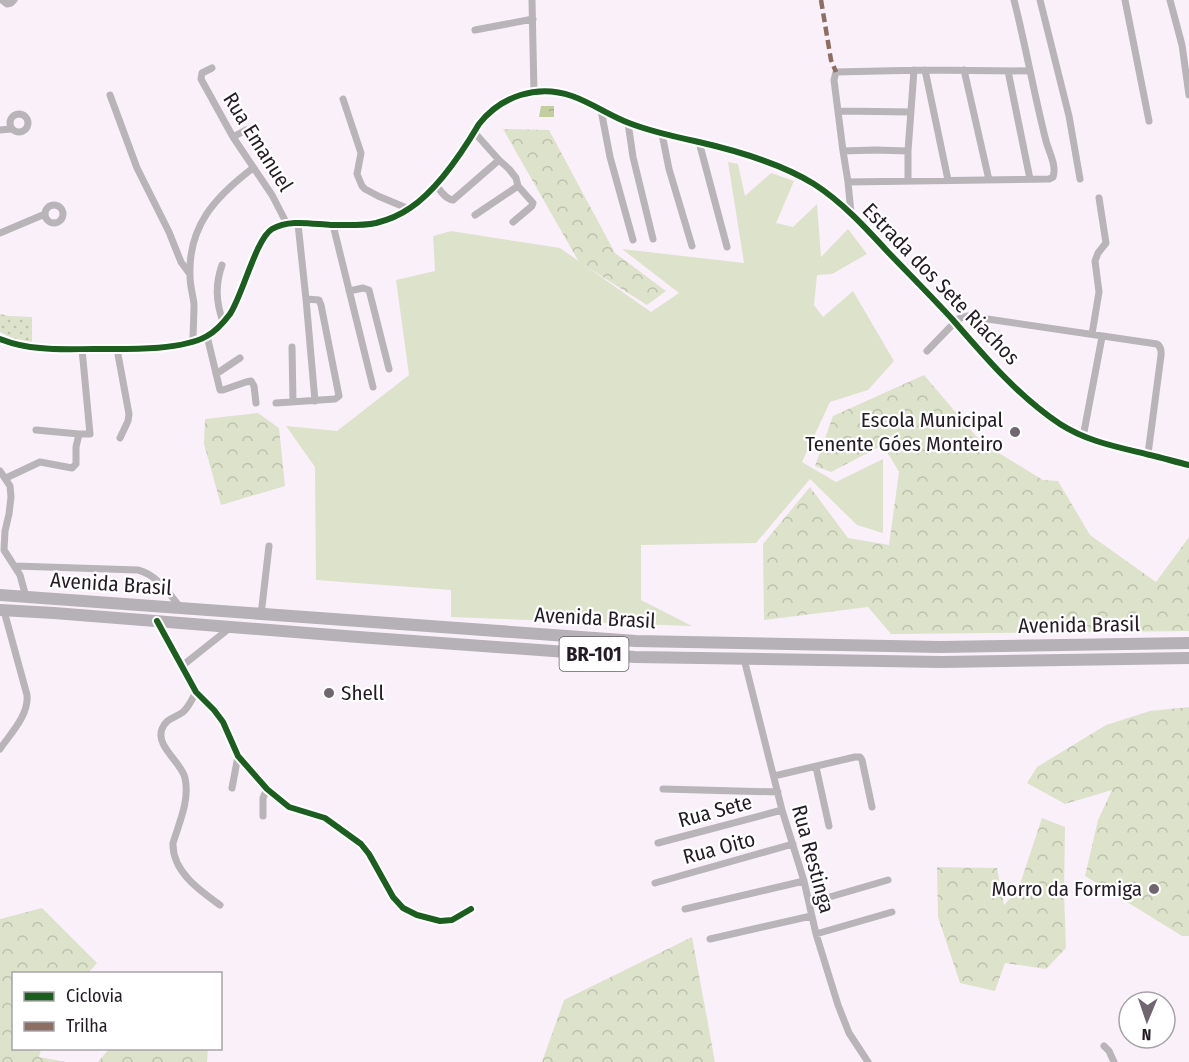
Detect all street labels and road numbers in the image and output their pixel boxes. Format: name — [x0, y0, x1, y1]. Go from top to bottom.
street label: Rua Emanuel — [217, 88, 299, 197]
street label: Estrada dos Sete Riachos — [857, 198, 1025, 370]
street label: Avenida Brasil — [49, 567, 173, 601]
street label: Avenida Brasil — [534, 602, 657, 634]
street label: Avenida Brasil — [1018, 611, 1140, 639]
road number: BR-101 — [560, 637, 628, 671]
street label: Rua Sete — [675, 789, 755, 833]
street label: Rua Restinga — [786, 802, 840, 916]
street label: Rua Oito — [680, 826, 758, 870]

